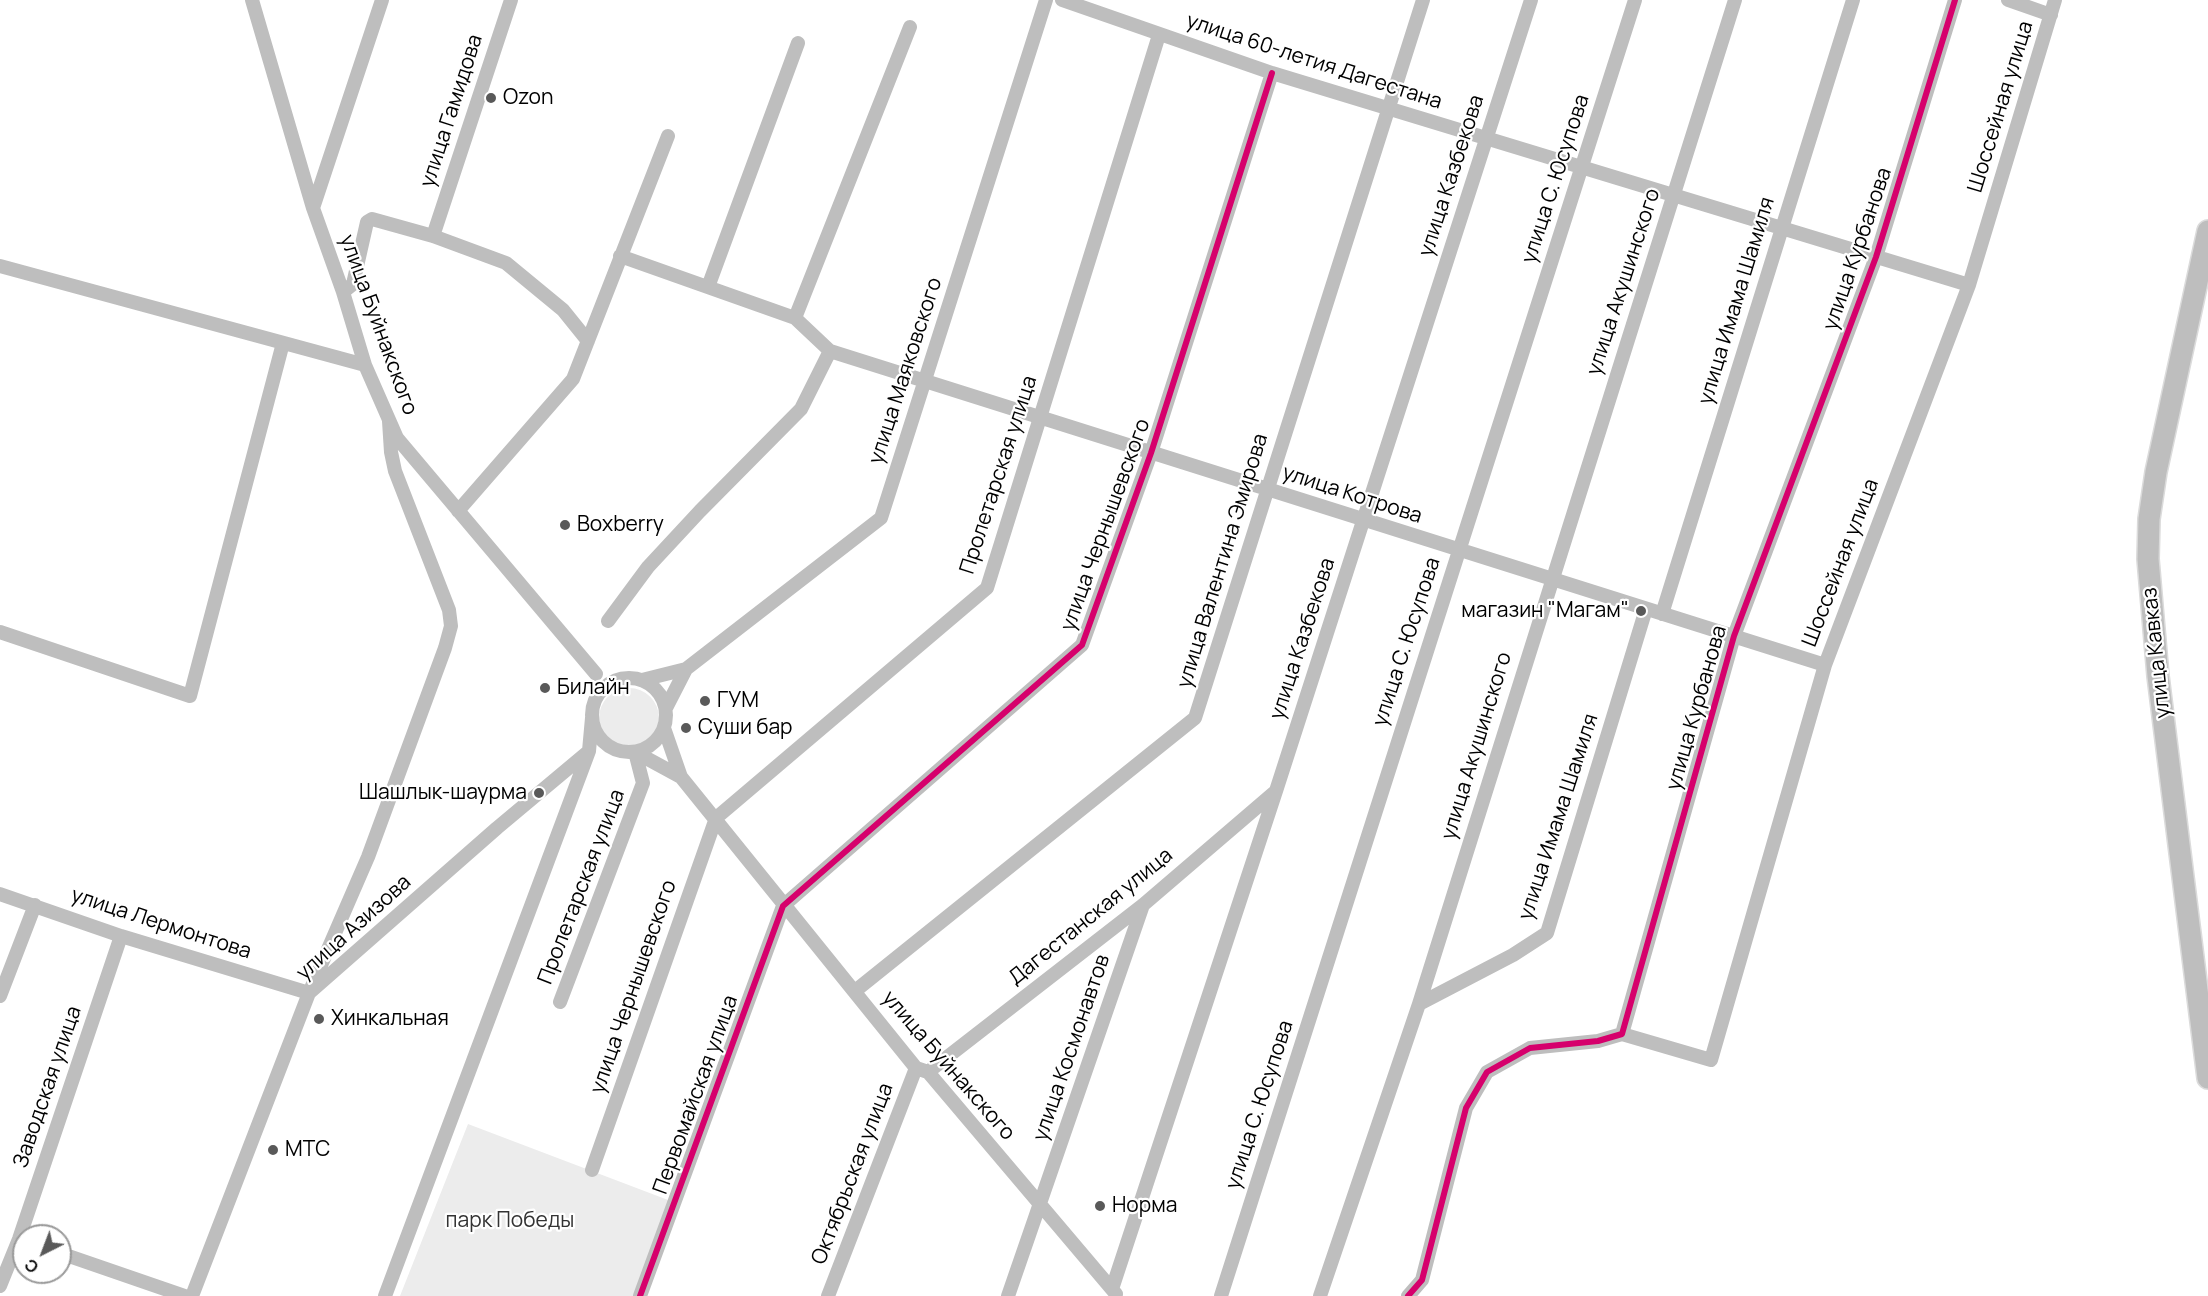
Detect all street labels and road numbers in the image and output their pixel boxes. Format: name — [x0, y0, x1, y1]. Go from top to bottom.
street label: улица 60-летия Дагестана — [1183, 9, 1445, 115]
street label: Шоссейная улица — [1963, 18, 2039, 196]
street label: улица Гамидова — [415, 31, 489, 191]
street label: улица С. Юсупова — [1517, 91, 1595, 267]
street label: улица Казбекова — [1414, 92, 1490, 260]
street label: улица Курбанова — [1818, 164, 1898, 334]
street label: улица Акушинского — [1582, 185, 1666, 379]
street label: улица Имама Шамиля — [1693, 194, 1781, 408]
street label: улица Буйнакского — [334, 232, 422, 418]
street label: улица Маяковского — [864, 275, 948, 467]
street label: Пролетарская улица — [955, 373, 1043, 577]
street label: улица Чернышевского — [1056, 415, 1156, 635]
street label: улица Валентина Эмирова — [1172, 431, 1274, 691]
street label: улица Котрова — [1279, 461, 1425, 529]
street label: Шоссейная улица — [1797, 475, 1885, 651]
street label: улица С. Юсупова — [1368, 554, 1446, 730]
street label: улица Казбекова — [1265, 555, 1341, 723]
street label: улица Кавказ — [2138, 586, 2176, 720]
street label: улица Курбанова — [1661, 623, 1733, 793]
street label: улица Акушинского — [1436, 649, 1518, 843]
street label: улица Имама Шамиля — [1514, 711, 1604, 923]
street label: Пролетарская улица — [533, 786, 631, 988]
street label: Дагестанская улица — [1004, 843, 1178, 991]
street label: улица Азизова — [292, 870, 416, 986]
street label: улица Чернышевского — [586, 877, 682, 1097]
street label: улица Лермонтова — [68, 883, 254, 965]
street label: улица Космонавтов — [1028, 951, 1116, 1145]
street label: улица Буйнакского — [876, 986, 1020, 1146]
street label: Первомайская улица — [648, 992, 744, 1198]
street label: Заводская улица — [9, 1003, 87, 1171]
street label: улица С. Юсупова — [1221, 1017, 1299, 1193]
street label: Октябрьская улица — [807, 1080, 899, 1268]

